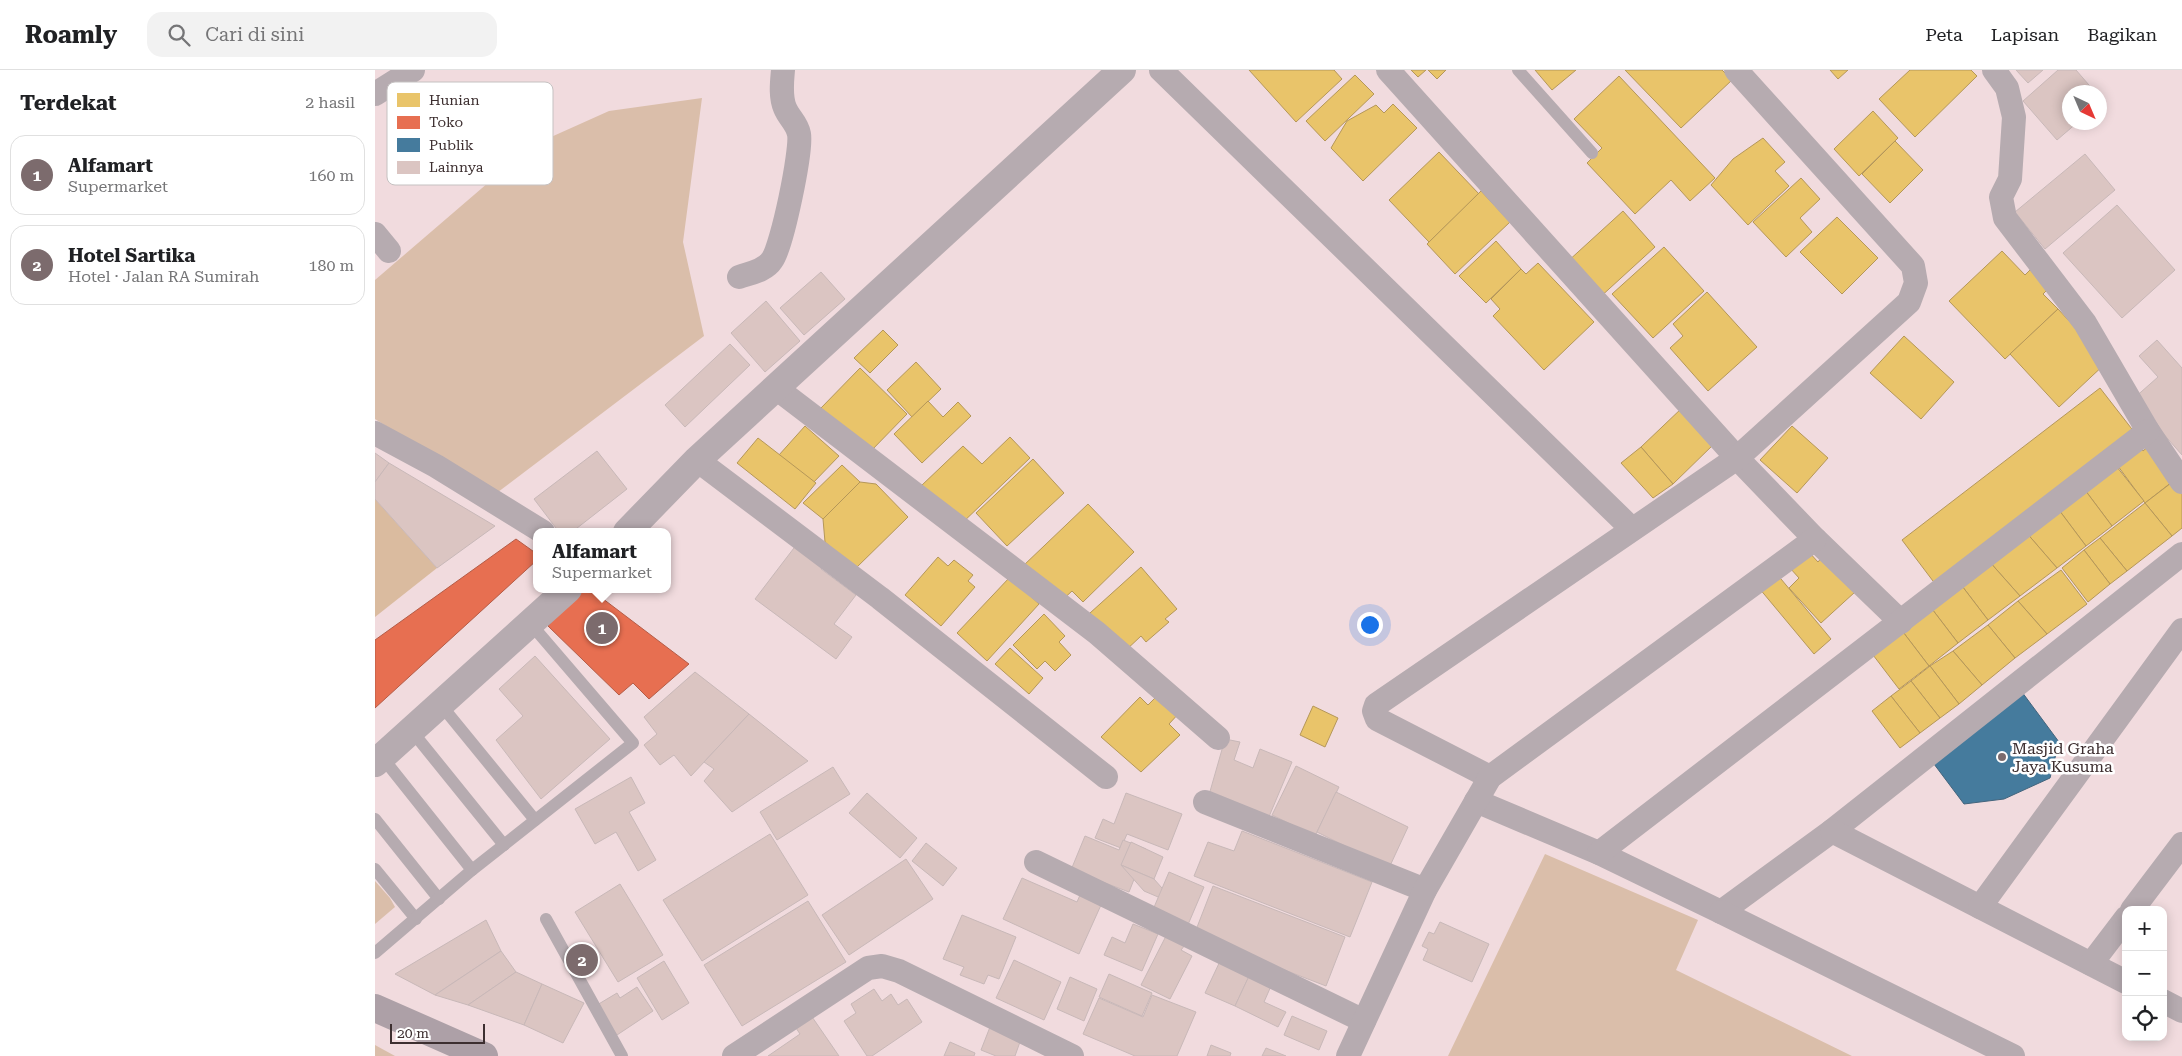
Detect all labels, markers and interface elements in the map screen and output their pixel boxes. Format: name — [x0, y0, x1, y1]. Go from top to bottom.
search box — [147, 12, 497, 57]
text: Roamly — [25, 21, 117, 49]
icon: search — [165, 21, 193, 49]
text: Cari di sini — [205, 23, 304, 46]
text: Peta — [1925, 24, 1963, 45]
text: Lapisan — [1991, 24, 2059, 45]
text: Bagikan — [2087, 24, 2157, 45]
legend — [387, 82, 553, 185]
north arrow — [2062, 85, 2107, 130]
text: Terdekat — [20, 91, 117, 115]
text: Hunian — [429, 92, 479, 108]
text: 2 hasil — [305, 93, 355, 112]
text: Toko — [429, 114, 463, 130]
text: Publik — [429, 137, 474, 153]
text: Alfamart — [68, 154, 153, 177]
text: Lainnya — [429, 159, 484, 175]
text: 1 — [33, 166, 41, 185]
text: 160 m — [308, 166, 354, 185]
text: Supermarket — [68, 177, 168, 196]
text: Hotel Sartika — [68, 244, 196, 267]
text: 2 — [33, 256, 41, 275]
text: 180 m — [308, 256, 354, 275]
text: Hotel · Jalan RA Sumirah — [68, 267, 259, 286]
popup — [533, 528, 671, 593]
text: Alfamart — [552, 540, 637, 563]
text: Supermarket — [552, 563, 652, 582]
pin: 1 — [586, 609, 618, 647]
your location — [1357, 612, 1383, 638]
place label: Masjid Graha Jaya Kusuma — [2012, 739, 2114, 776]
marker: Masjid Graha Jaya Kusuma — [1996, 751, 2008, 763]
map controls — [2122, 906, 2167, 1041]
button: + — [2122, 906, 2167, 951]
pin: 2 — [566, 941, 598, 979]
button: − — [2122, 951, 2167, 996]
button: locate — [2122, 996, 2167, 1041]
scale bar — [390, 1021, 485, 1044]
text: 20 m — [397, 1025, 429, 1041]

